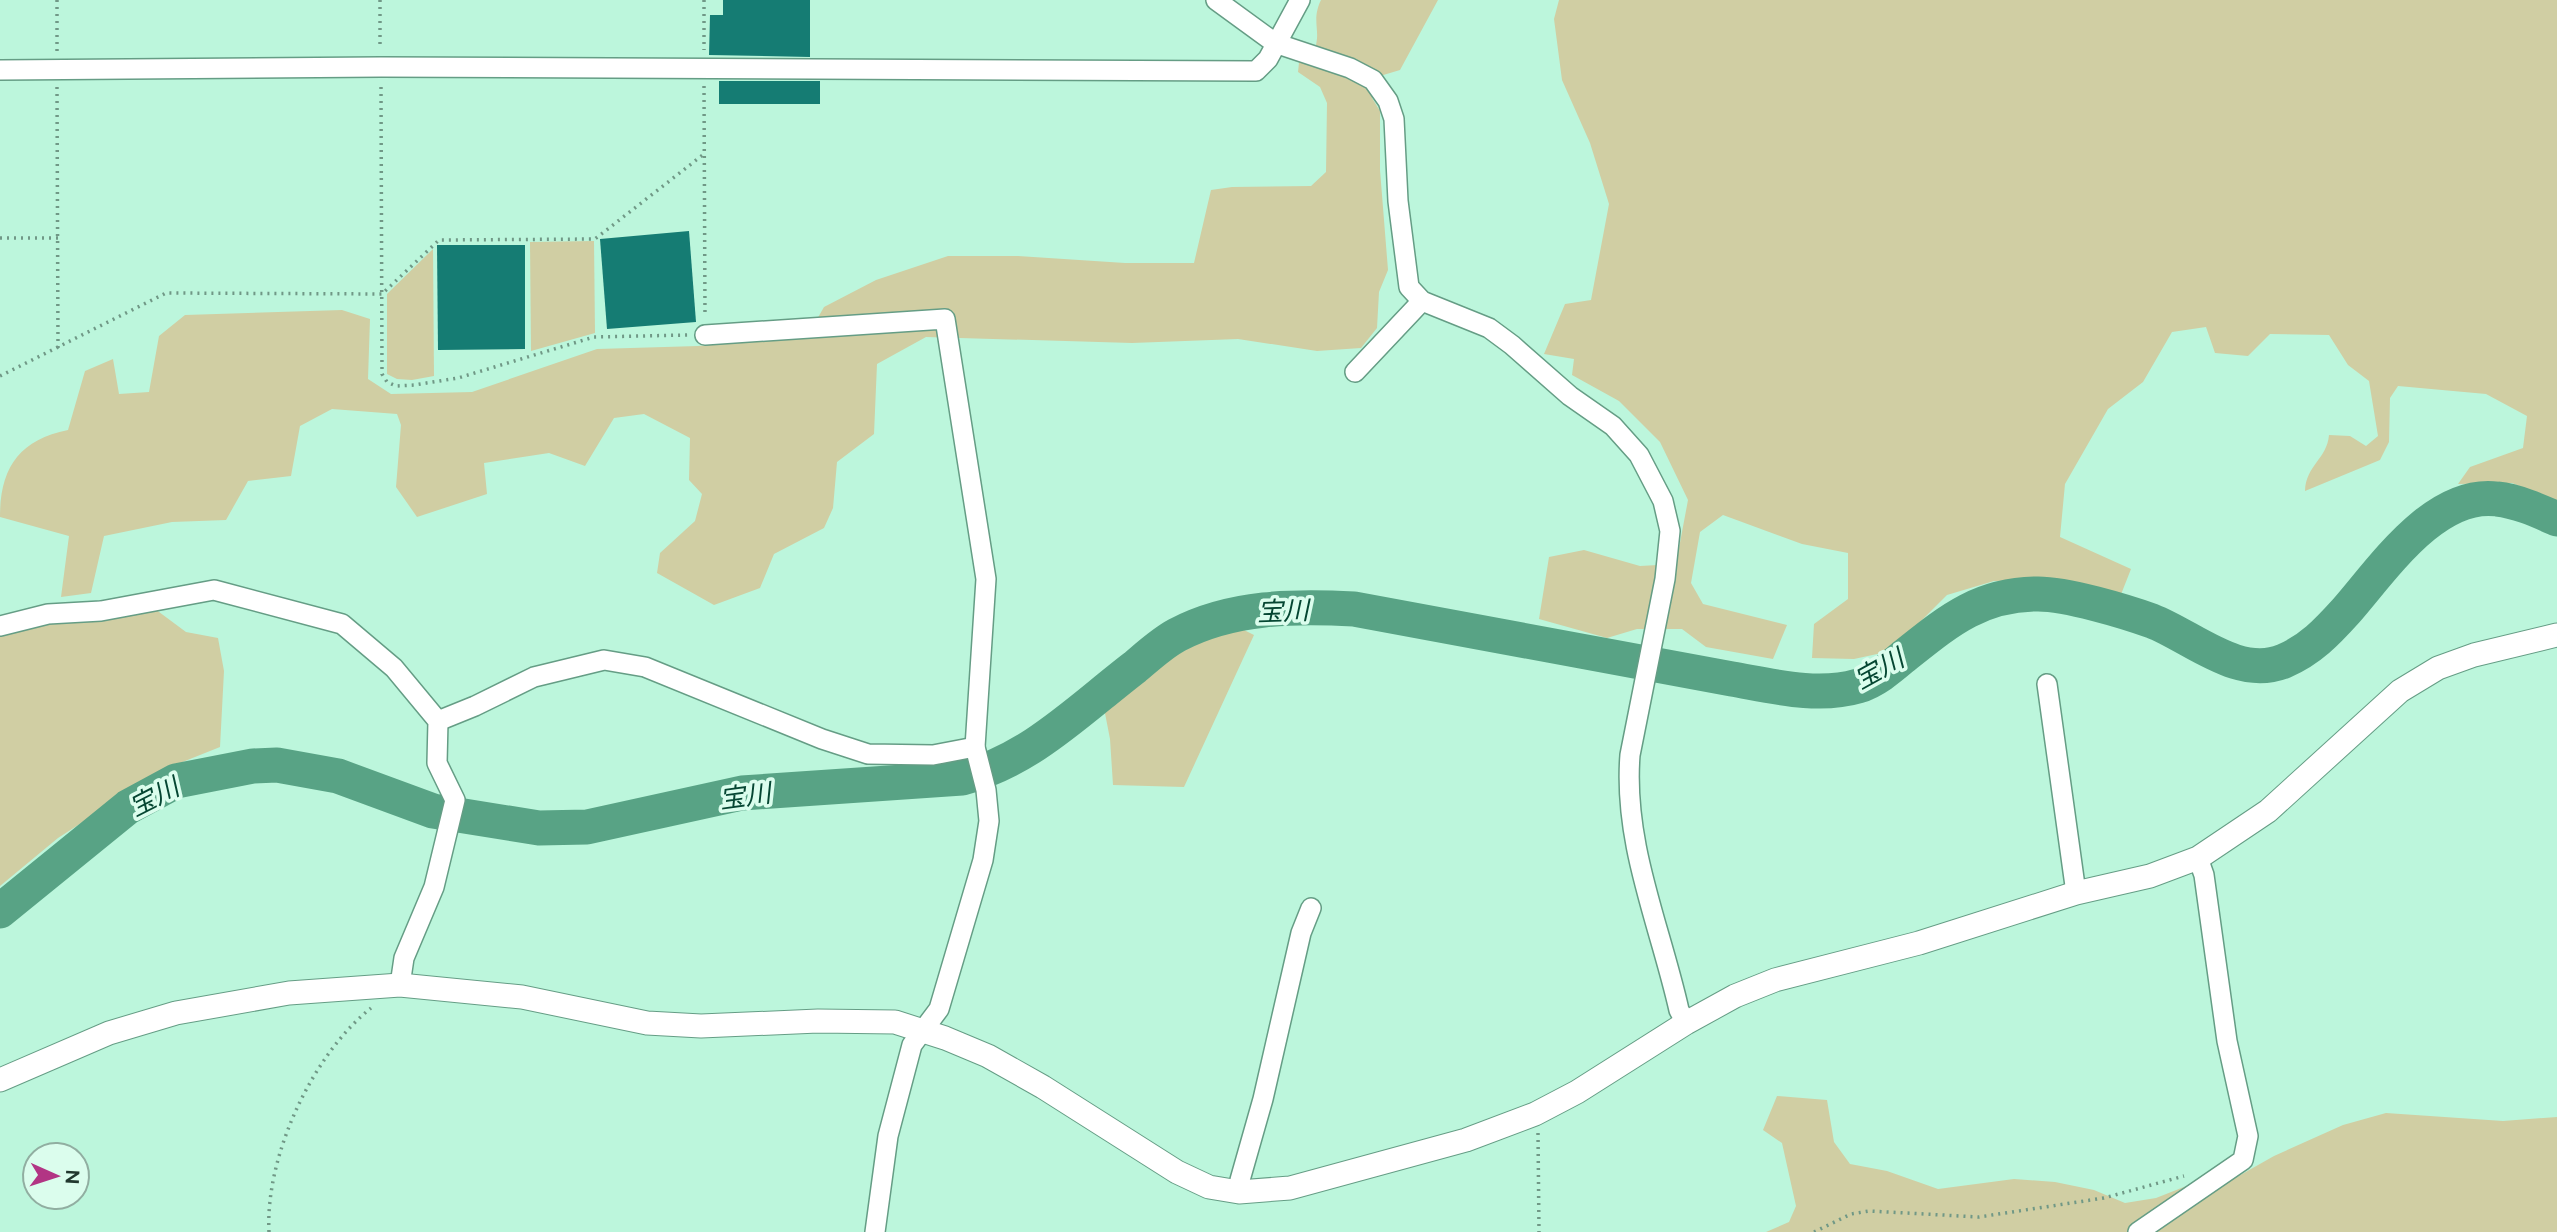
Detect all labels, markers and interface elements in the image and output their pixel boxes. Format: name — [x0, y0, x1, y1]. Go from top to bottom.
water label: 宝川 — [1256, 594, 1313, 628]
water label: 宝川 — [1848, 641, 1912, 696]
water label: 宝川 — [124, 770, 187, 823]
water label: 宝川 — [717, 776, 776, 815]
north arrow — [21, 1141, 91, 1211]
text: N — [61, 1169, 84, 1185]

